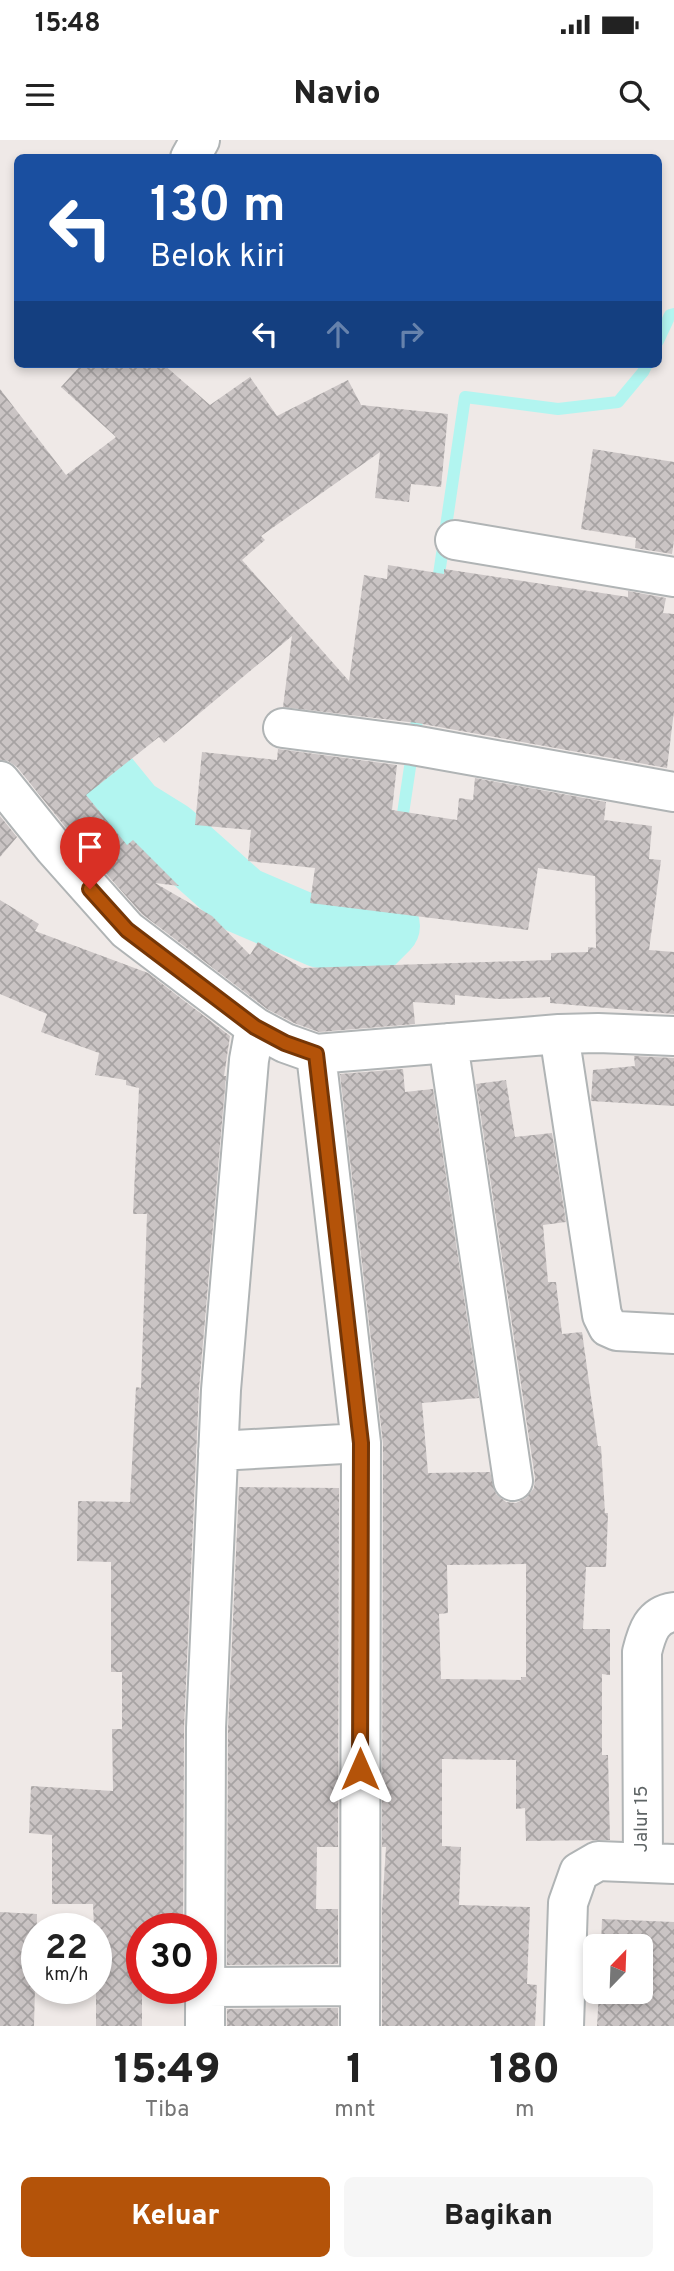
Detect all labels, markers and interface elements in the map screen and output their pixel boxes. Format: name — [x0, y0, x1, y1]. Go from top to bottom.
text: 15:48 — [35, 8, 101, 41]
text: Navio — [293, 75, 381, 115]
icon: menu — [21, 76, 59, 114]
icon: search — [615, 76, 653, 114]
text: 130 m — [150, 177, 286, 239]
icon: left — [35, 182, 126, 273]
text: Belok kiri — [150, 238, 285, 278]
icon: left — [246, 315, 284, 353]
icon: ahead — [319, 315, 357, 353]
icon: right — [392, 315, 430, 353]
pin — [60, 817, 120, 889]
icon: arrive — [71, 828, 109, 866]
position arrow — [323, 1732, 397, 1806]
street label: Jalur 15 — [630, 1786, 654, 1852]
speed limit sign: 30 — [126, 1913, 217, 2004]
text: 22 — [45, 1927, 88, 1971]
north arrow — [583, 1934, 653, 2004]
map controls — [583, 1934, 653, 2004]
text: km/h — [45, 1964, 88, 1987]
text: 15:49 — [114, 2045, 221, 2098]
text: 1 — [346, 2045, 363, 2098]
text: 180 — [489, 2045, 560, 2098]
text: Tiba — [145, 2096, 189, 2125]
text: mnt — [334, 2096, 375, 2125]
text: m — [515, 2096, 534, 2125]
button: Keluar — [21, 2177, 330, 2257]
button: Bagikan — [344, 2177, 653, 2257]

